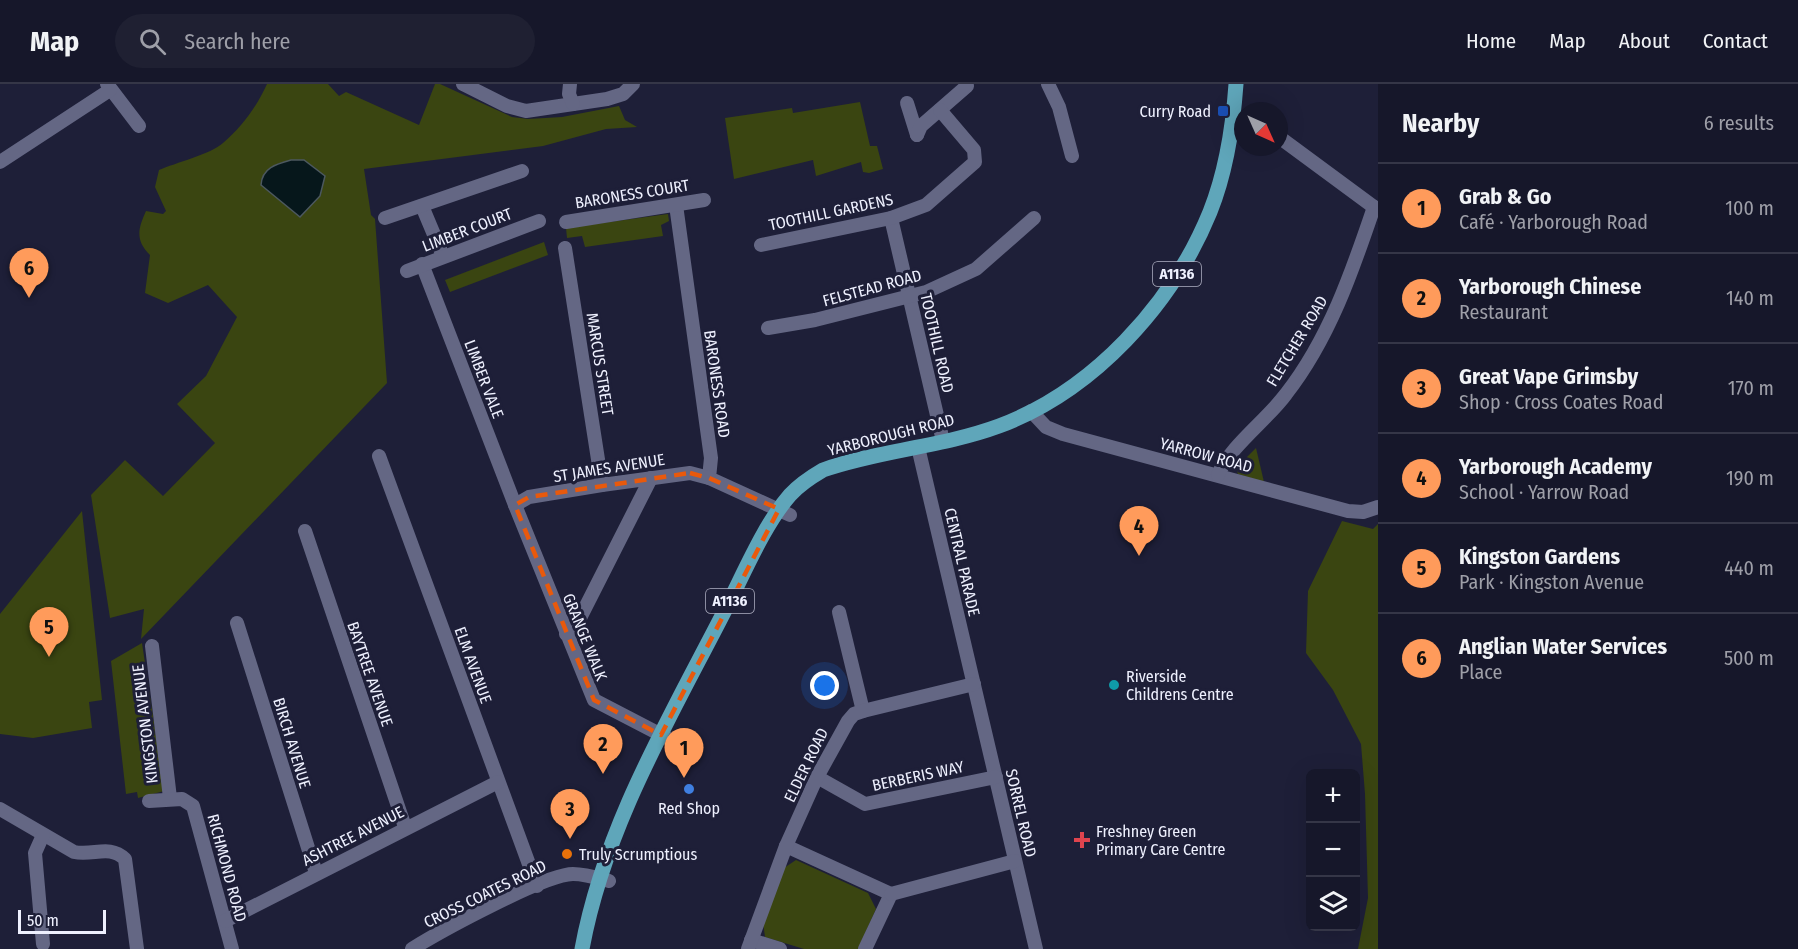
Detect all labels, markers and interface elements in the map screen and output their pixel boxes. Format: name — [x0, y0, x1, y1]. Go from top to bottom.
search box — [115, 14, 535, 68]
text: Map — [30, 25, 79, 58]
icon: search — [136, 25, 169, 58]
text: Search here — [184, 28, 290, 55]
text: Home — [1466, 28, 1516, 54]
text: Map — [1549, 28, 1586, 54]
text: About — [1619, 28, 1670, 54]
text: Contact — [1703, 28, 1768, 54]
place label: Curry Road — [1140, 102, 1211, 121]
north arrow — [1234, 102, 1288, 156]
marker: Curry Road — [1216, 104, 1230, 118]
text: Nearby — [1402, 108, 1479, 139]
text: 6 results — [1704, 111, 1774, 135]
street label: BARONESS COURT — [574, 176, 691, 212]
text: Grab & Go — [1459, 183, 1551, 210]
street label: TOOTHILL GARDENS — [767, 190, 895, 234]
text: 1 — [1417, 196, 1426, 220]
text: 100 m — [1725, 196, 1774, 220]
street label: LIMBER COURT — [419, 204, 515, 256]
text: Café · Yarborough Road — [1459, 210, 1648, 234]
pin: 6 — [9, 248, 48, 298]
road number: A1136 — [1153, 262, 1201, 286]
street label: FELSTEAD ROAD — [821, 266, 923, 310]
text: Yarborough Chinese — [1459, 273, 1641, 300]
text: 2 — [1417, 286, 1426, 310]
text: 140 m — [1726, 286, 1774, 310]
street label: TOOTHILL ROAD — [916, 291, 958, 395]
street label: FLETCHER ROAD — [1262, 292, 1332, 390]
text: Restaurant — [1459, 300, 1548, 324]
street label: MARCUS STREET — [583, 311, 618, 417]
street label: BARONESS ROAD — [700, 329, 734, 439]
street label: LIMBER VALE — [460, 337, 508, 421]
text: Great Vape Grimsby — [1459, 363, 1638, 390]
text: 3 — [1417, 376, 1426, 400]
text: 170 m — [1728, 376, 1774, 400]
text: Shop · Cross Coates Road — [1459, 390, 1663, 414]
street label: YARBOROUGH ROAD — [826, 410, 956, 460]
street label: YARROW ROAD — [1158, 434, 1254, 476]
street label: ST JAMES AVENUE — [552, 450, 666, 486]
text: Yarborough Academy — [1459, 453, 1652, 480]
text: 4 — [1416, 466, 1427, 490]
text: 190 m — [1726, 466, 1774, 490]
text: School · Yarrow Road — [1459, 480, 1629, 504]
street label: CENTRAL PARADE — [940, 506, 984, 618]
pin: 4 — [1120, 506, 1158, 556]
text: Kingston Gardens — [1459, 543, 1620, 570]
text: 5 — [1417, 556, 1426, 580]
text: 440 m — [1724, 556, 1774, 580]
text: Park · Kingston Avenue — [1459, 570, 1644, 594]
road number: A1136 — [706, 589, 754, 613]
street label: GRANGE WALK — [559, 591, 611, 684]
pin: 5 — [29, 608, 68, 657]
street label: BAYTREE AVENUE — [343, 619, 397, 729]
street label: ELM AVENUE — [450, 624, 496, 706]
text: Anglian Water Services — [1459, 633, 1667, 660]
text: 6 — [1416, 646, 1427, 670]
text: 500 m — [1724, 646, 1774, 670]
text: Place — [1459, 660, 1502, 684]
street label: KINGSTON AVENUE — [128, 663, 162, 785]
place label: Riverside Childrens Centre — [1126, 667, 1234, 704]
your location — [810, 671, 839, 700]
marker: Riverside Childrens Centre — [1107, 678, 1121, 692]
street label: BIRCH AVENUE — [269, 695, 315, 791]
pin: 2 — [584, 724, 622, 774]
street label: ELDER ROAD — [780, 725, 832, 805]
pin: 1 — [664, 728, 704, 778]
street label: BERBERIS WAY — [870, 757, 966, 795]
street label: SORREL ROAD — [1002, 767, 1040, 859]
map controls — [1306, 769, 1360, 931]
button: + — [1306, 769, 1360, 823]
marker: Red Shop — [682, 782, 696, 796]
pin: 3 — [550, 790, 590, 839]
place label: Red Shop — [658, 799, 720, 818]
street label: ASHTREE AVENUE — [299, 802, 407, 870]
street label: RICHMOND ROAD — [203, 812, 251, 924]
place label: Freshney Green Primary Care Centre — [1096, 822, 1225, 859]
button: − — [1306, 823, 1360, 877]
marker: Freshney Green Primary Care Centre — [1073, 831, 1091, 849]
place label: Truly Scrumptious — [579, 845, 697, 864]
marker: Truly Scrumptious — [560, 847, 574, 861]
street label: CROSS COATES ROAD — [421, 856, 549, 932]
button: layers — [1306, 877, 1360, 931]
scale bar — [18, 907, 106, 934]
text: 50 m — [27, 911, 59, 930]

